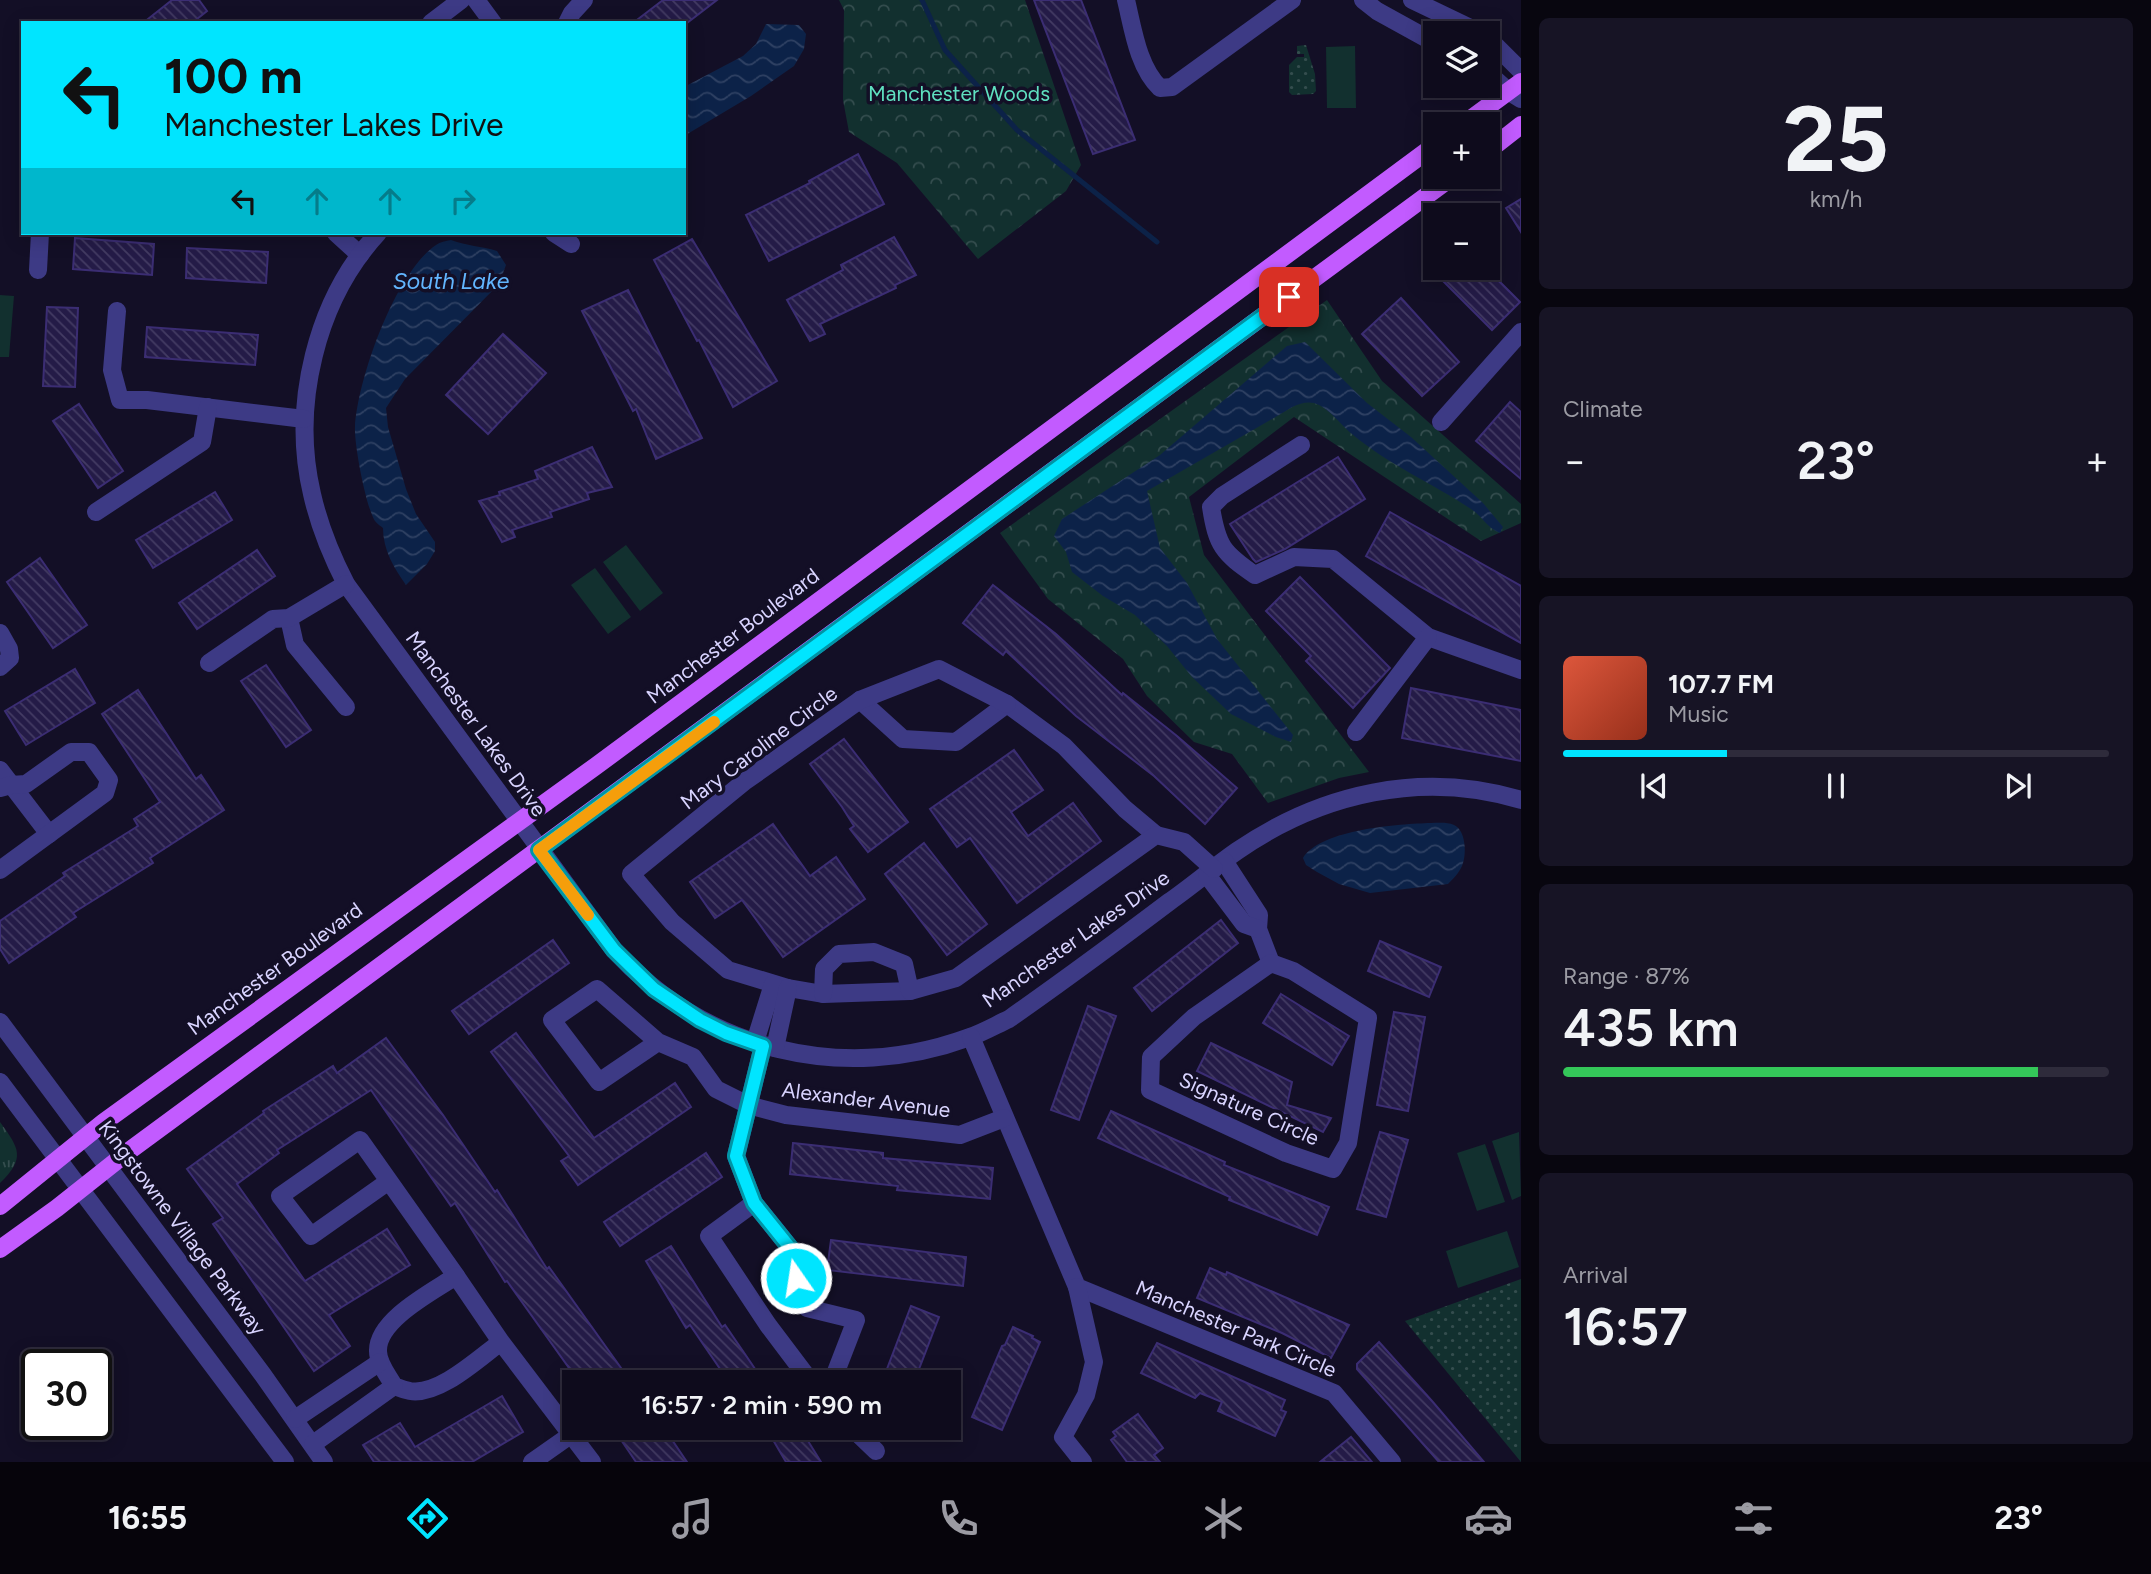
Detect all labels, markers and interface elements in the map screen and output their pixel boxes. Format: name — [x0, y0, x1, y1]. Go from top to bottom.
map controls — [1423, 21, 1500, 280]
button: layers — [1423, 21, 1500, 98]
text: 100 m — [164, 46, 303, 105]
icon: left — [49, 49, 140, 140]
park label: Manchester Woods — [868, 81, 1050, 106]
text: 25 — [1783, 85, 1889, 194]
text: Manchester Lakes Drive — [164, 106, 503, 144]
button: + — [1423, 112, 1500, 189]
icon: left — [225, 182, 263, 220]
icon: ahead — [298, 182, 336, 220]
icon: ahead — [371, 182, 409, 220]
icon: right — [444, 182, 482, 220]
text: km/h — [1810, 185, 1862, 213]
button: − — [1423, 203, 1500, 280]
water label: South Lake — [393, 267, 510, 295]
pin — [1259, 267, 1319, 327]
icon: arrive — [1270, 278, 1308, 316]
text: Climate — [1563, 395, 1642, 423]
text: 23° — [1797, 430, 1875, 492]
text: − — [1563, 438, 1587, 484]
text: + — [2085, 438, 2109, 484]
street label: Manchester Boulevard — [642, 563, 824, 709]
street label: Manchester Lakes Drive — [401, 626, 552, 821]
text: 107.7 FM — [1668, 668, 1774, 700]
street label: Mary Caroline Circle — [676, 681, 842, 815]
text: Music — [1668, 700, 1729, 728]
icon: previous — [1635, 767, 1673, 805]
icon: pause — [1817, 767, 1855, 805]
icon: next — [1999, 767, 2037, 805]
street label: Manchester Lakes Drive — [977, 864, 1174, 1013]
street label: Manchester Boulevard — [183, 897, 367, 1040]
text: Range · 87% — [1563, 962, 1690, 990]
text: 435 km — [1563, 997, 1739, 1059]
street label: Signature Circle — [1175, 1067, 1323, 1151]
street label: Alexander Avenue — [780, 1077, 952, 1122]
street label: Kingstowne Village Parkway — [94, 1115, 271, 1340]
position arrow — [759, 1241, 833, 1315]
text: Arrival — [1563, 1261, 1628, 1289]
street label: Manchester Park Circle — [1132, 1275, 1340, 1382]
text: 16:57 — [1563, 1296, 1688, 1358]
speed limit sign: 30 — [21, 1349, 112, 1440]
text: 16:57 · 2 min · 590 m — [641, 1389, 882, 1421]
icon: directions — [403, 1494, 452, 1543]
icon: music — [668, 1494, 717, 1543]
icon: phone — [934, 1494, 983, 1543]
icon: climate — [1199, 1494, 1248, 1543]
icon: car — [1464, 1494, 1513, 1543]
icon: filters — [1729, 1494, 1778, 1543]
text: 16:55 — [108, 1499, 187, 1537]
text: 23° — [1994, 1499, 2043, 1537]

